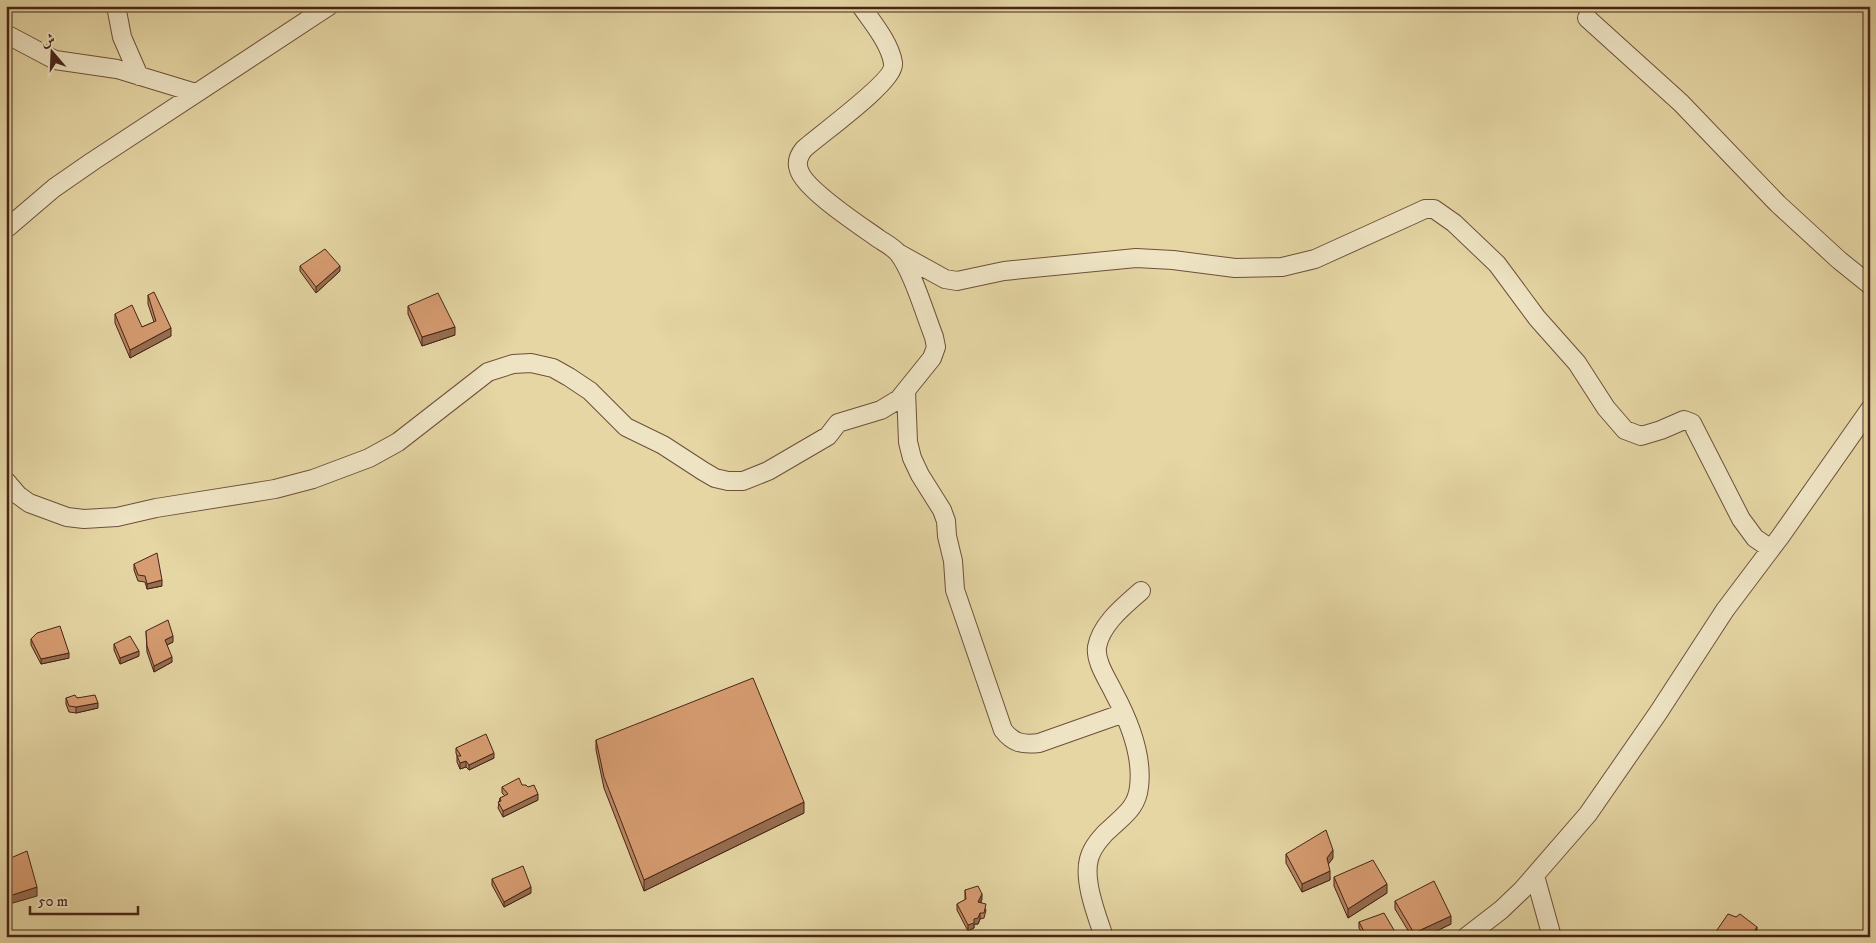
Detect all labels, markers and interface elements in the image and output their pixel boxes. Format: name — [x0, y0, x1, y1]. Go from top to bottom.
north arrow — [28, 28, 78, 78]
text: ش — [39, 30, 58, 51]
scale bar — [30, 883, 138, 915]
text: 50 m — [38, 892, 68, 911]

